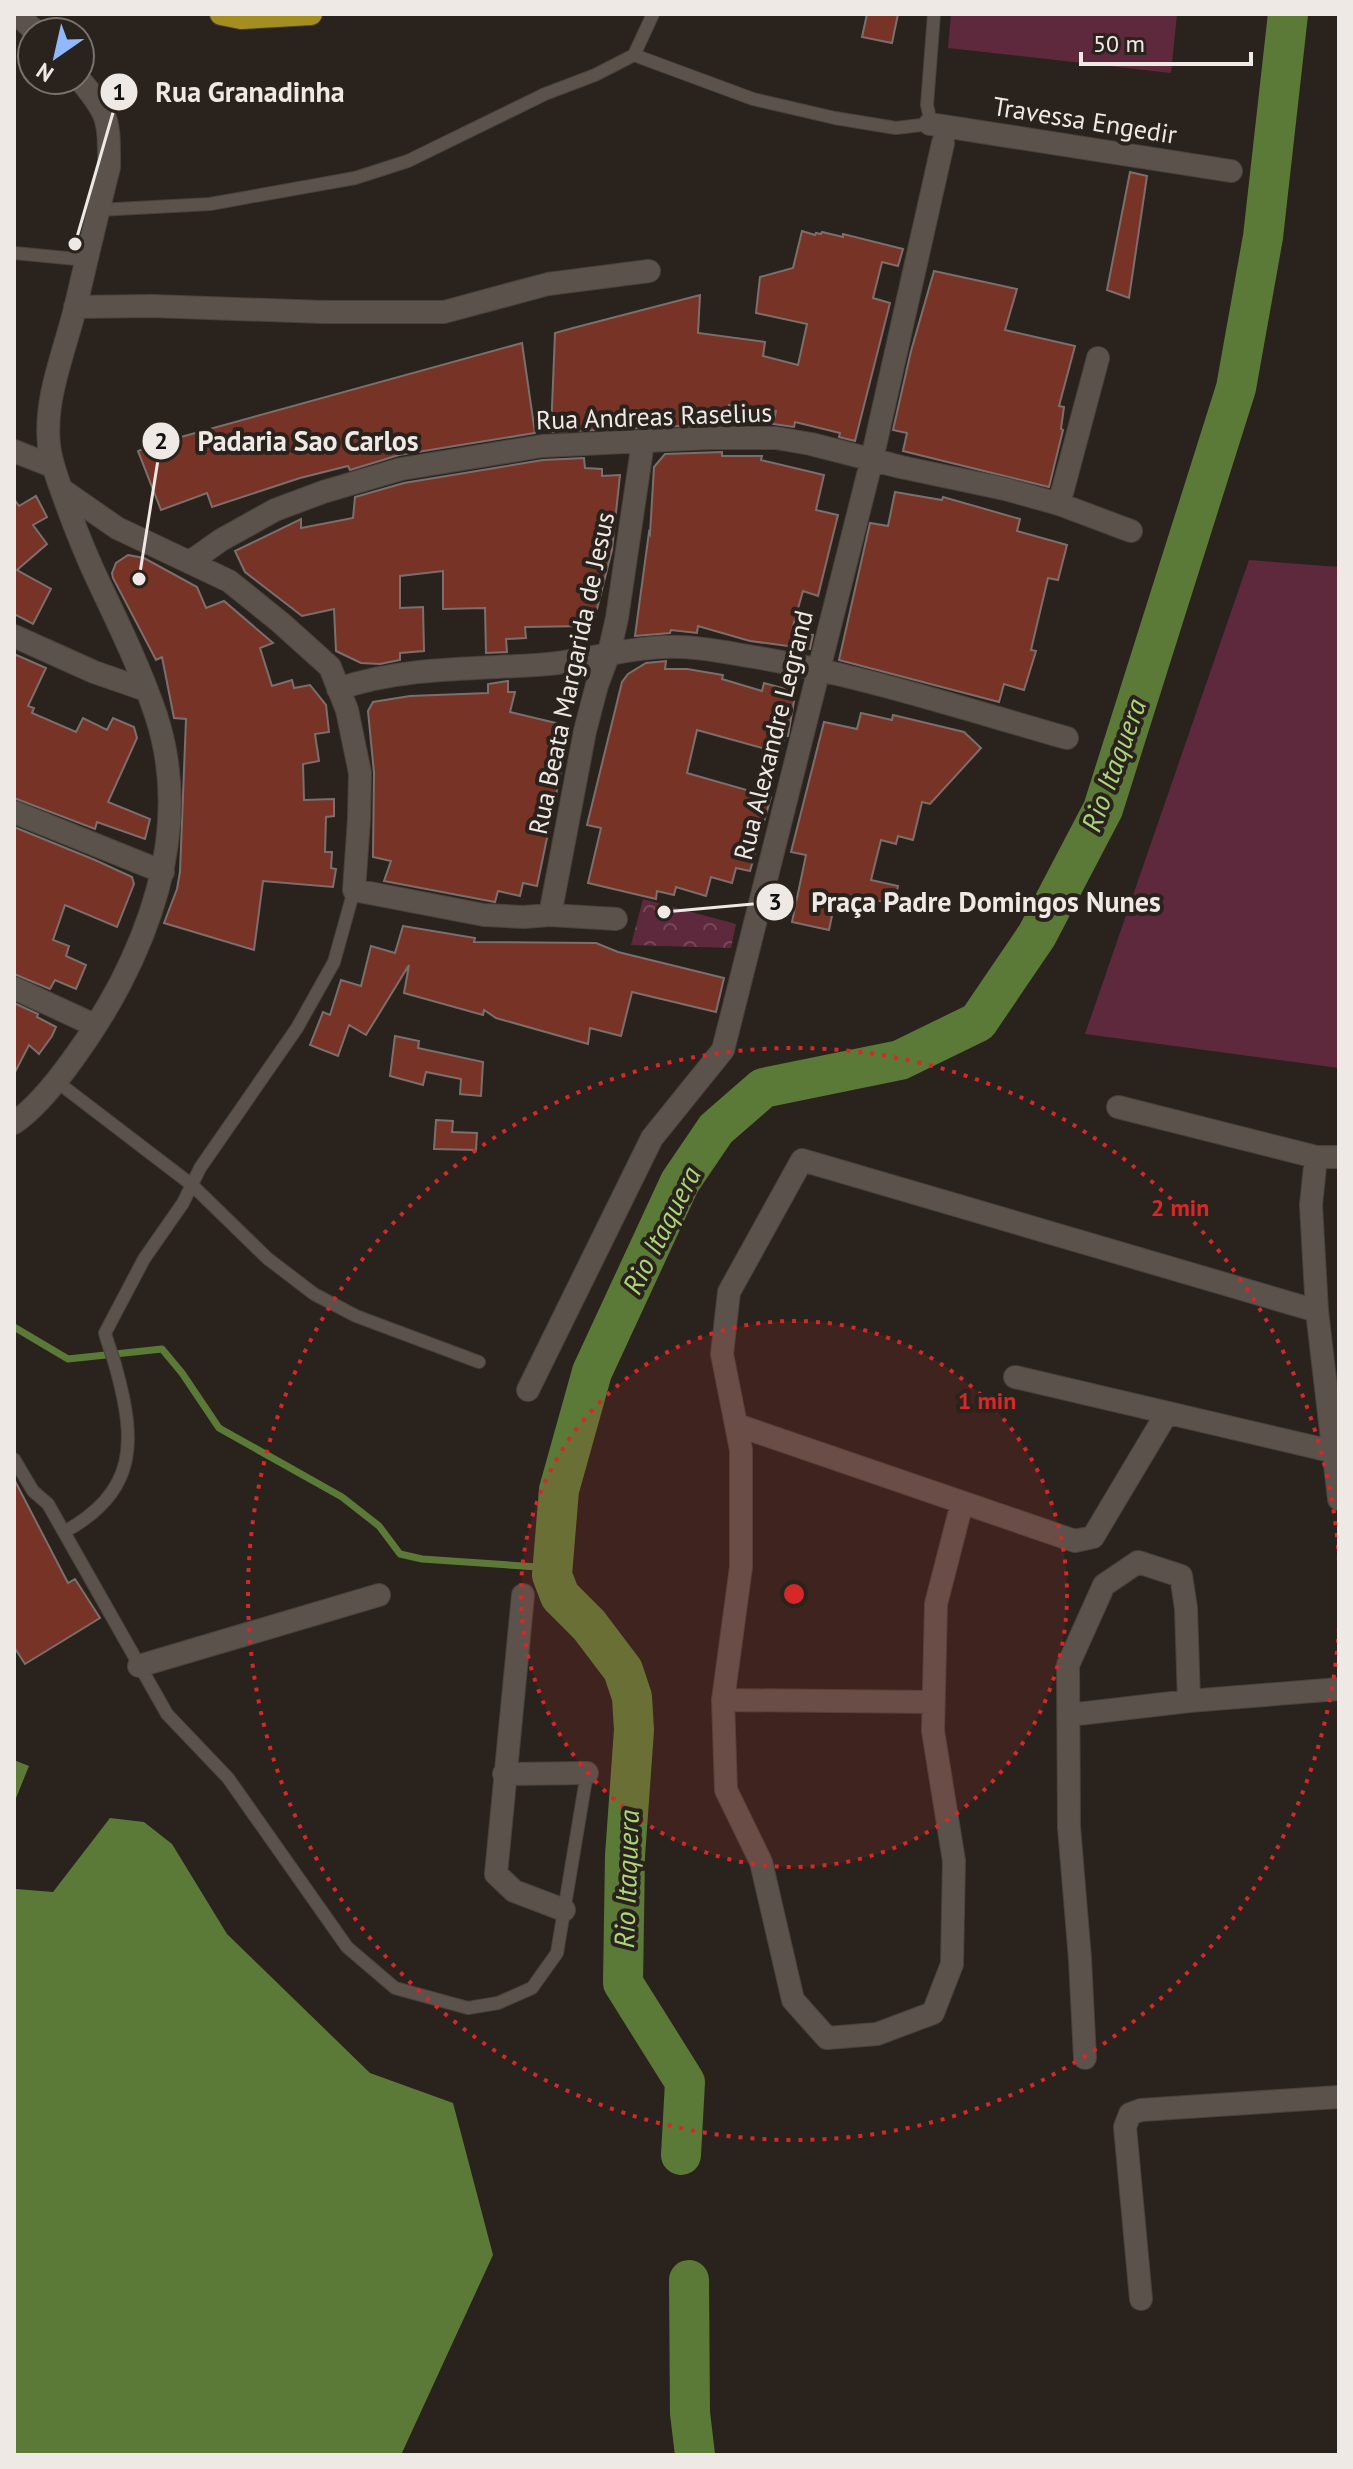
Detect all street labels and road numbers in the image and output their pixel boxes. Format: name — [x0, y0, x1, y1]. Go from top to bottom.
street label: Travessa Engedir — [991, 89, 1179, 151]
street label: Rua Andreas Raselius — [535, 395, 773, 437]
street label: Rua Beata Margarida de Jesus — [521, 509, 621, 837]
street label: Rua Alexandre Legrand — [726, 607, 820, 863]

